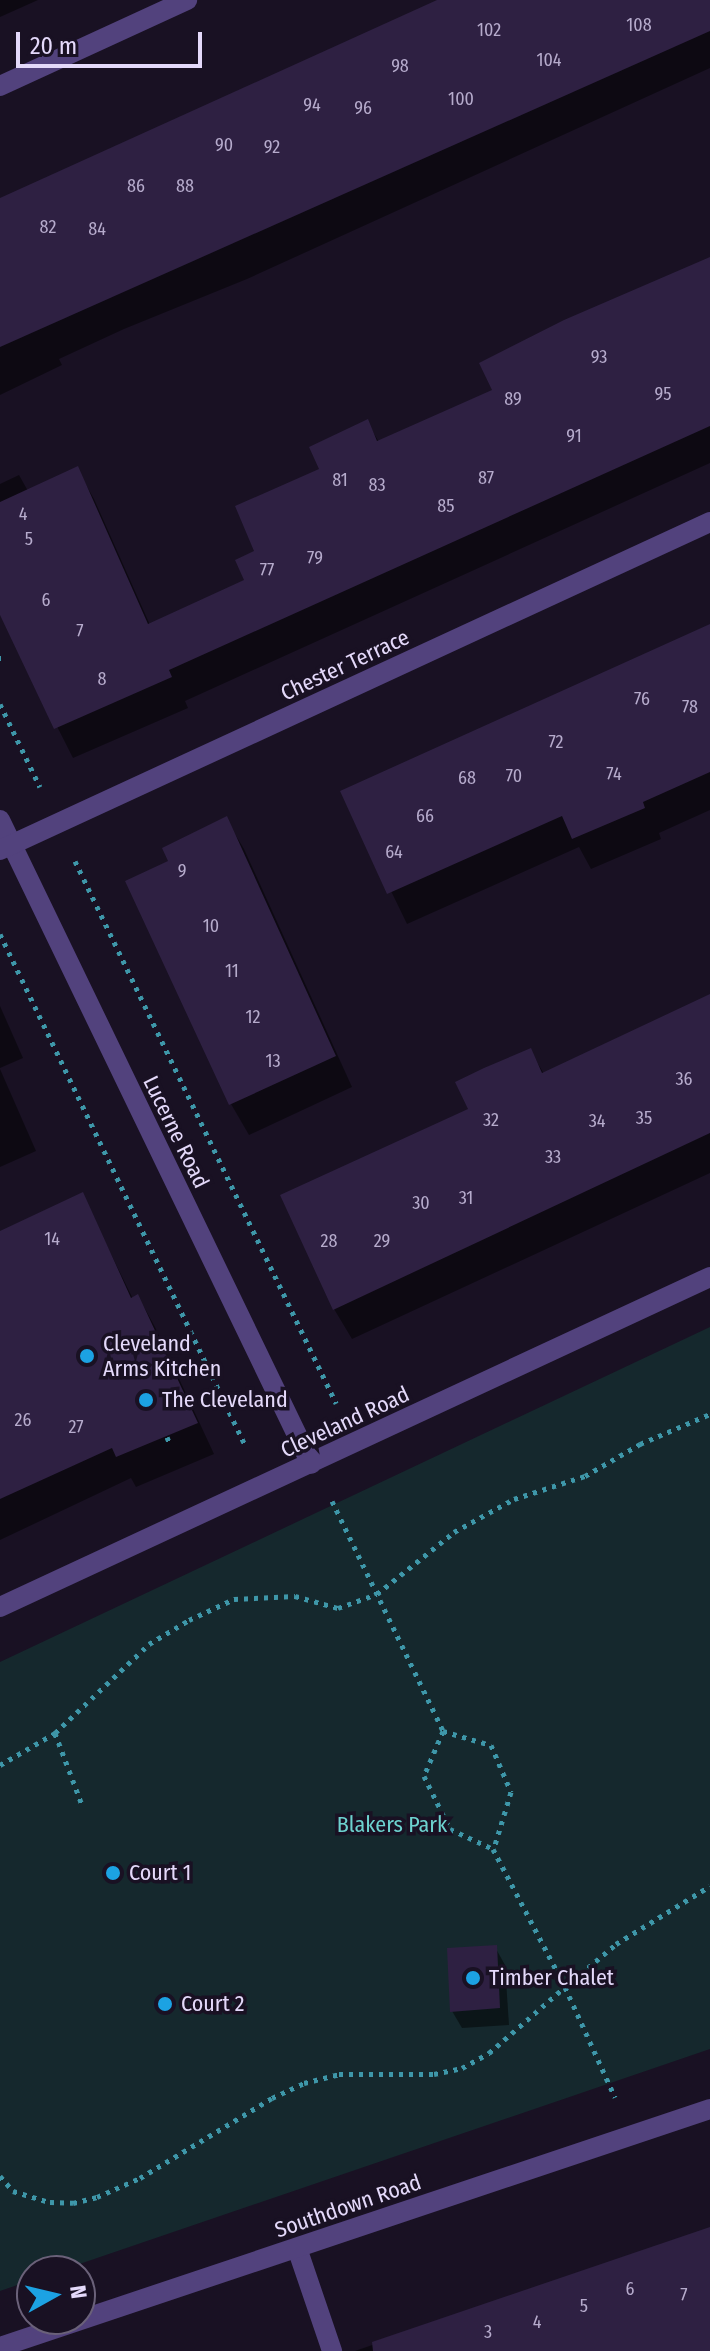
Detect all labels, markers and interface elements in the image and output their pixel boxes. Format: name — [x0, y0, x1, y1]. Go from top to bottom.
house number: 108 — [626, 14, 652, 36]
scale bar — [20, 16, 206, 66]
house number: 102 — [477, 19, 501, 41]
text: 20 m — [30, 32, 77, 60]
house number: 104 — [536, 49, 562, 71]
house number: 98 — [391, 55, 409, 77]
house number: 100 — [448, 88, 474, 110]
house number: 94 — [303, 94, 321, 116]
house number: 96 — [354, 97, 372, 119]
house number: 90 — [215, 134, 233, 156]
house number: 92 — [264, 136, 280, 158]
house number: 86 — [127, 175, 145, 197]
house number: 88 — [176, 175, 194, 197]
house number: 82 — [40, 216, 56, 238]
house number: 84 — [88, 218, 106, 240]
house number: 93 — [591, 346, 607, 368]
house number: 95 — [654, 383, 672, 405]
house number: 89 — [504, 388, 522, 410]
house number: 91 — [566, 425, 582, 447]
house number: 87 — [478, 467, 494, 489]
house number: 81 — [332, 469, 348, 491]
house number: 83 — [368, 474, 386, 496]
house number: 85 — [437, 495, 455, 517]
house number: 4 — [19, 503, 27, 525]
house number: 5 — [25, 528, 33, 550]
house number: 79 — [307, 547, 323, 569]
house number: 77 — [260, 559, 274, 581]
house number: 6 — [42, 589, 50, 611]
house number: 7 — [76, 620, 84, 642]
street label: Chester Terrace — [277, 624, 413, 706]
house number: 8 — [98, 668, 106, 690]
house number: 76 — [634, 688, 650, 710]
house number: 78 — [682, 696, 698, 718]
house number: 72 — [548, 731, 564, 753]
house number: 74 — [606, 763, 622, 785]
house number: 70 — [506, 765, 522, 787]
house number: 68 — [458, 767, 476, 789]
house number: 66 — [416, 805, 434, 827]
house number: 64 — [385, 841, 403, 863]
house number: 9 — [178, 860, 186, 882]
house number: 10 — [203, 915, 219, 937]
house number: 11 — [225, 960, 239, 982]
house number: 12 — [246, 1006, 260, 1028]
house number: 13 — [265, 1050, 281, 1072]
house number: 36 — [675, 1068, 693, 1090]
street label: Lucerne Road — [137, 1072, 215, 1192]
house number: 35 — [636, 1107, 652, 1129]
house number: 32 — [483, 1109, 499, 1131]
house number: 34 — [589, 1110, 605, 1132]
house number: 33 — [545, 1146, 561, 1168]
house number: 31 — [459, 1187, 473, 1209]
house number: 30 — [412, 1192, 430, 1214]
house number: 14 — [44, 1228, 60, 1250]
house number: 28 — [321, 1230, 337, 1252]
house number: 29 — [374, 1230, 390, 1252]
place label: Cleveland Arms Kitchen — [103, 1330, 221, 1382]
marker: Cleveland Arms Kitchen — [78, 1347, 96, 1365]
street label: Cleveland Road — [277, 1381, 413, 1463]
place label: The Cleveland — [162, 1387, 288, 1413]
marker: The Cleveland — [137, 1391, 155, 1409]
house number: 26 — [15, 1409, 31, 1431]
house number: 27 — [68, 1416, 84, 1438]
park label: Blakers Park — [337, 1812, 447, 1838]
place label: Court 1 — [129, 1860, 191, 1886]
marker: Court 1 — [104, 1864, 122, 1882]
place label: Timber Chalet — [489, 1965, 614, 1991]
marker: Timber Chalet — [464, 1969, 482, 1987]
place label: Court 2 — [181, 1991, 245, 2017]
marker: Court 2 — [156, 1995, 174, 2013]
street label: Southdown Road — [271, 2169, 425, 2243]
north arrow — [16, 2255, 96, 2335]
house number: 6 — [626, 2278, 634, 2300]
text: N — [64, 2283, 93, 2300]
house number: 7 — [680, 2284, 688, 2306]
house number: 5 — [580, 2295, 588, 2317]
house number: 4 — [533, 2311, 541, 2333]
house number: 3 — [484, 2321, 492, 2343]

